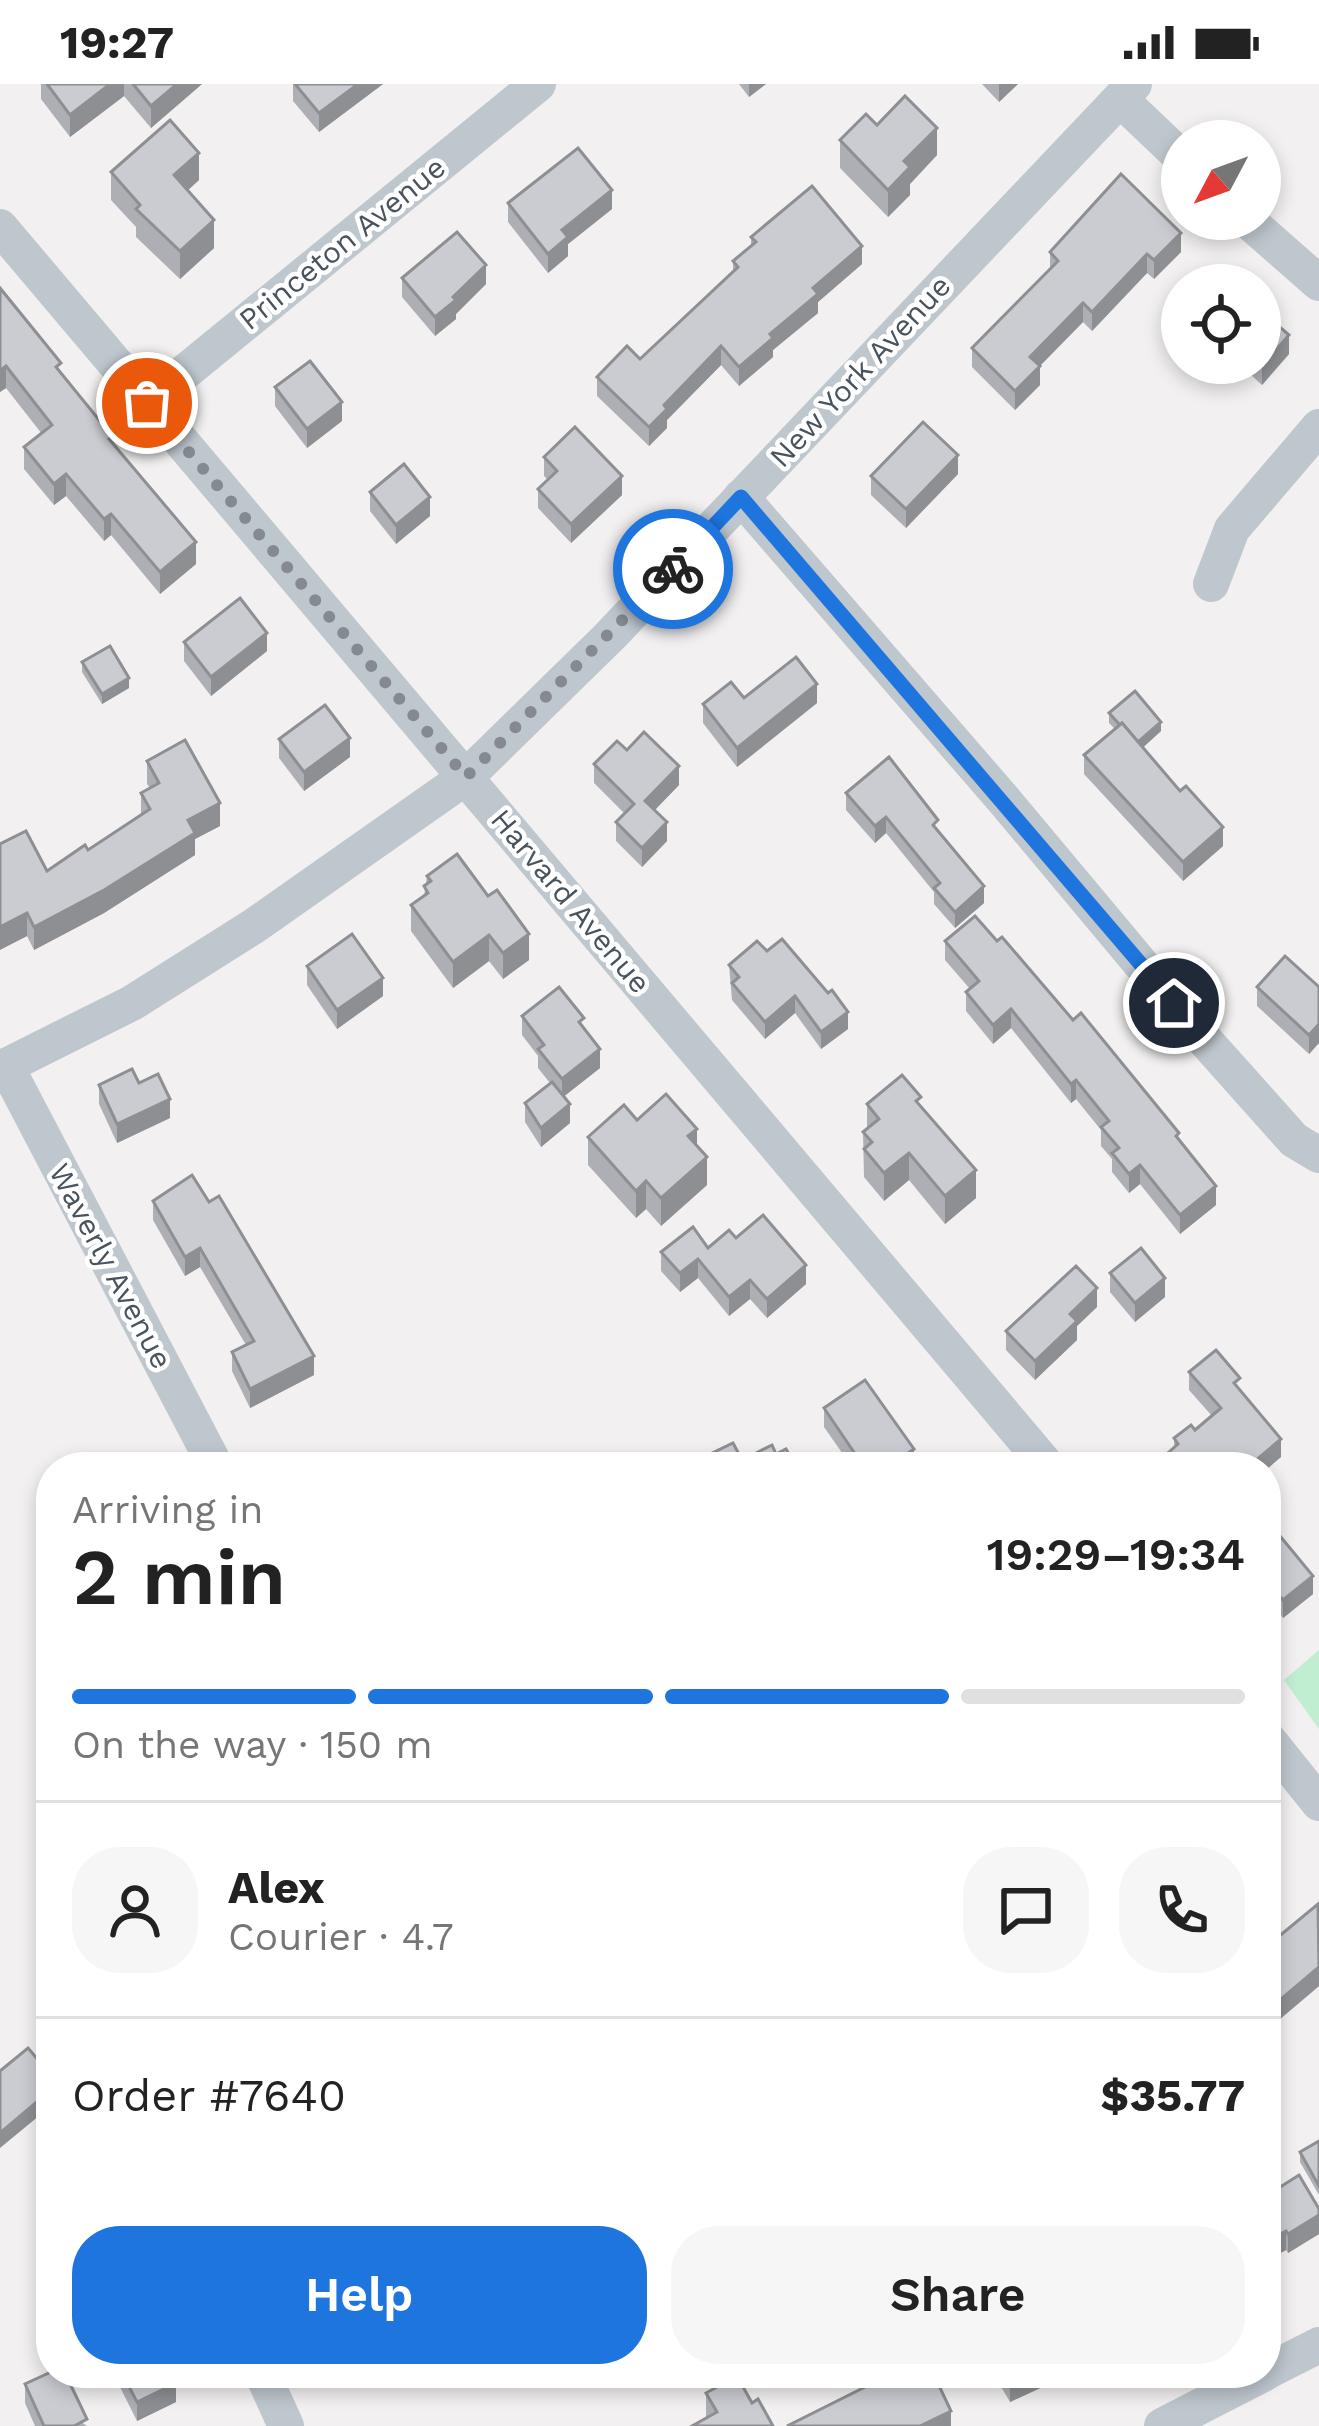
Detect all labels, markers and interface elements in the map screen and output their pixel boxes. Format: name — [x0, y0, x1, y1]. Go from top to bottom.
text: 19:27 — [60, 16, 174, 69]
north arrow — [1161, 120, 1281, 240]
map controls — [1161, 120, 1281, 384]
street label: Princeton Avenue — [232, 149, 452, 337]
button: locate — [1161, 264, 1281, 384]
street label: New York Avenue — [762, 268, 958, 474]
pin — [96, 352, 198, 454]
icon: bag — [114, 370, 180, 436]
courier — [613, 509, 733, 629]
icon: bike — [640, 536, 706, 602]
street label: Harvard Avenue — [484, 802, 658, 1000]
pin — [1123, 952, 1225, 1054]
icon: home — [1141, 970, 1207, 1036]
street label: Waverly Avenue — [42, 1157, 180, 1375]
text: Arriving in — [72, 1487, 263, 1532]
text: 19:29–19:34 — [987, 1528, 1245, 1581]
text: 2 min — [72, 1531, 286, 1623]
text: On the way · 150 m — [72, 1722, 433, 1767]
button: person — [72, 1847, 198, 1973]
button: chat — [963, 1847, 1089, 1973]
button: phone — [1119, 1847, 1245, 1973]
text: Alex — [228, 1861, 325, 1914]
text: Courier · 4.7 — [228, 1914, 454, 1959]
text: Order #7640 — [72, 2069, 346, 2122]
text: $35.77 — [1101, 2069, 1245, 2122]
button: Help — [72, 2226, 647, 2364]
button: Share — [671, 2226, 1245, 2364]

